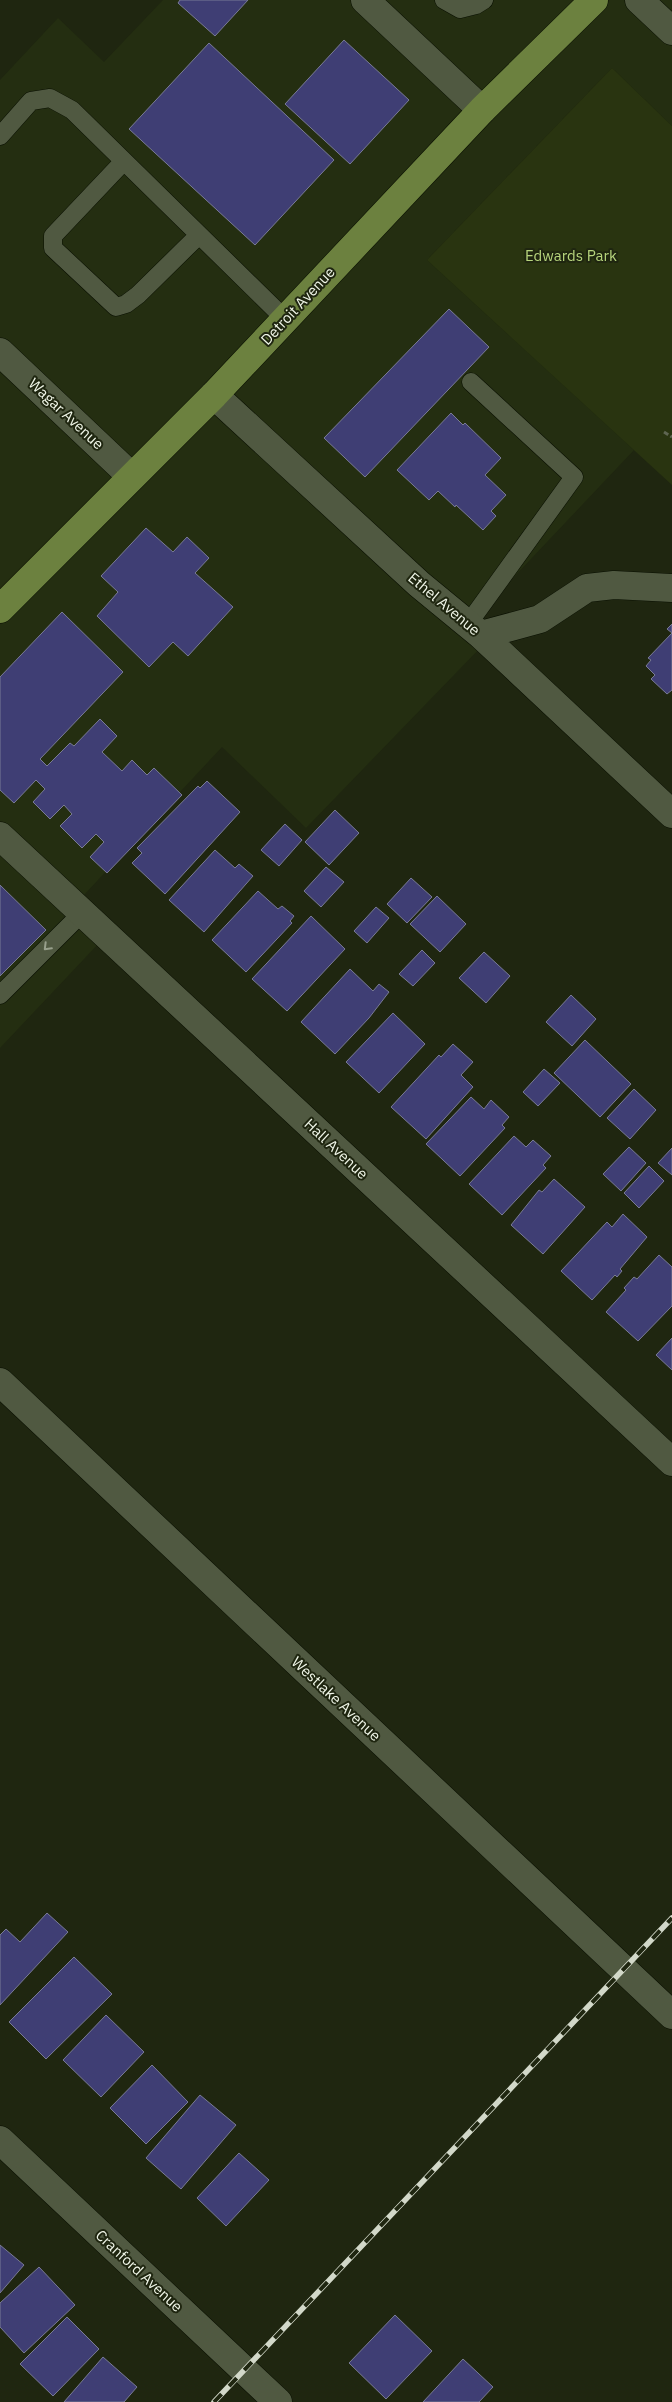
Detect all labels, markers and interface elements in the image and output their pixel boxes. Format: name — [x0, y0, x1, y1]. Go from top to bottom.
park label: Edwards Park — [525, 246, 617, 265]
street label: Detroit Avenue — [257, 263, 339, 349]
street label: Wagar Avenue — [25, 374, 108, 453]
street label: Ethel Avenue — [404, 568, 484, 639]
one-way arrow — [44, 942, 53, 951]
street label: Hall Avenue — [300, 1114, 372, 1183]
street label: Westlake Avenue — [288, 1652, 385, 1745]
street label: Cranford Avenue — [92, 2225, 187, 2316]

